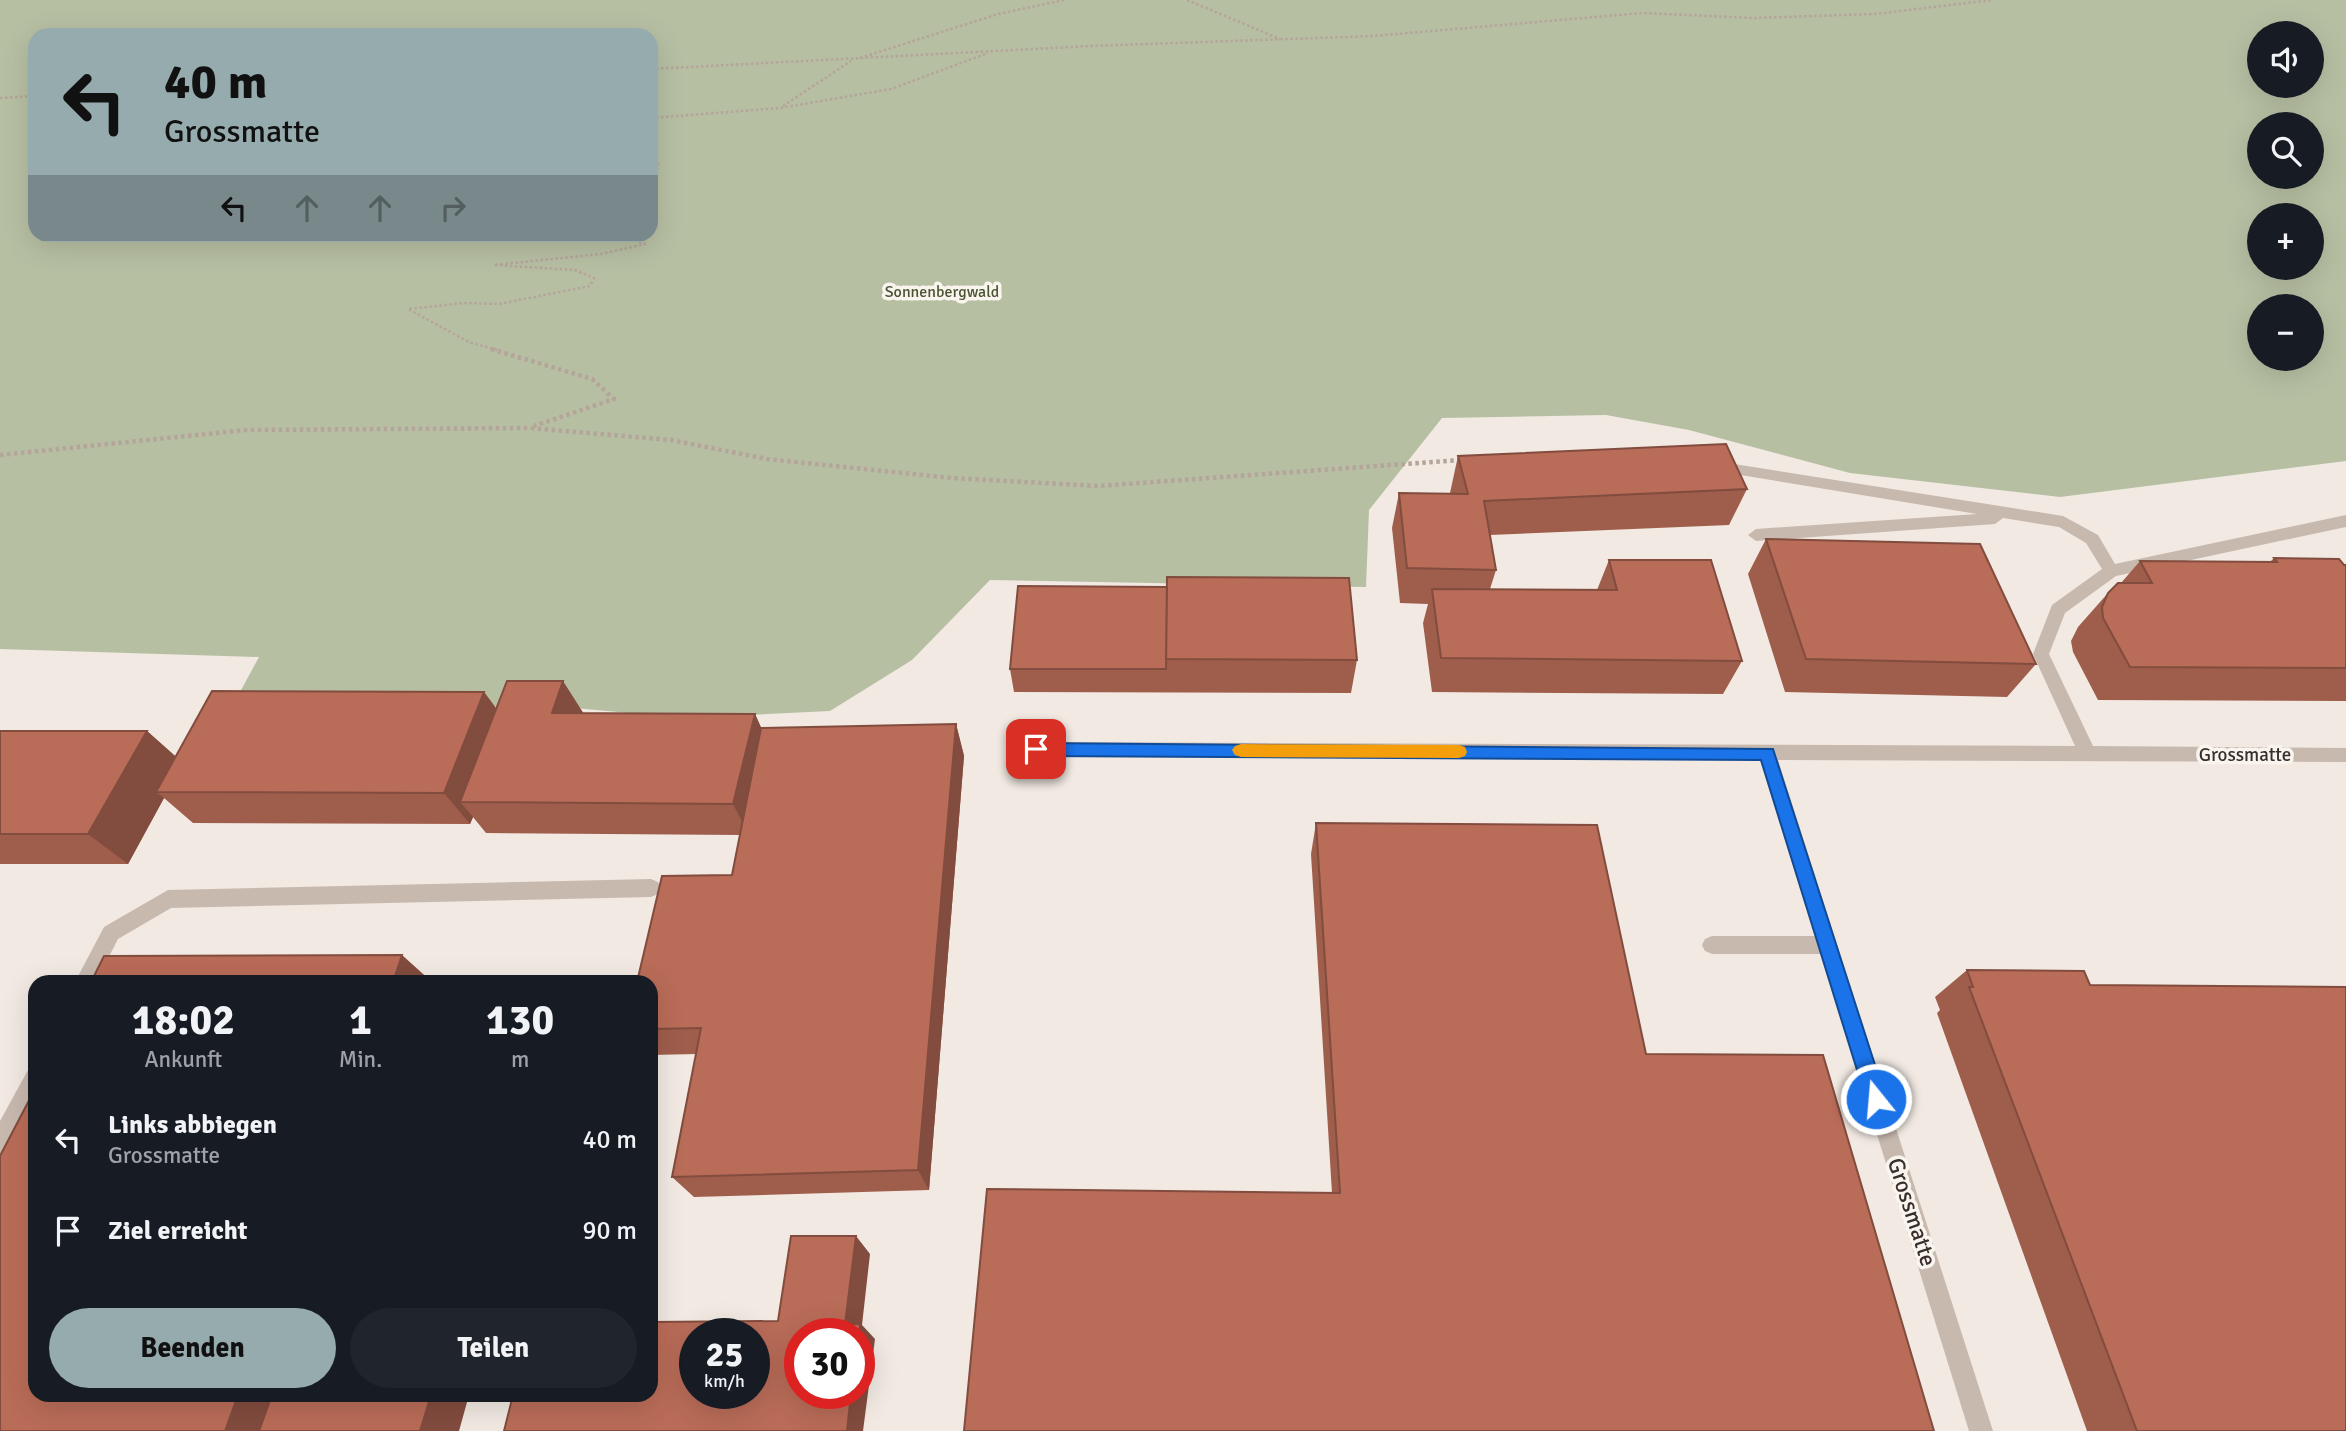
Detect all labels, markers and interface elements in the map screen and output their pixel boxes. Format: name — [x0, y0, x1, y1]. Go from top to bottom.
map controls — [2247, 21, 2324, 371]
button: sound — [2247, 21, 2324, 98]
text: 40 m — [164, 52, 267, 112]
icon: left — [49, 56, 140, 147]
text: Grossmatte — [164, 112, 320, 151]
button: search — [2247, 112, 2324, 189]
icon: left — [215, 189, 253, 227]
icon: ahead — [288, 189, 326, 227]
icon: ahead — [361, 189, 399, 227]
icon: right — [434, 189, 472, 227]
button: + — [2247, 203, 2324, 280]
park label: Sonnenbergwald — [885, 282, 999, 302]
button: − — [2247, 294, 2324, 371]
pin — [1006, 719, 1066, 779]
icon: arrive — [1017, 730, 1055, 768]
street label: Grossmatte — [2199, 743, 2291, 767]
text: 18:02 — [132, 995, 235, 1046]
text: 1 — [349, 995, 372, 1046]
text: 130 — [486, 995, 554, 1046]
text: Ankunft — [144, 1045, 222, 1074]
text: Min. — [339, 1045, 382, 1074]
text: m — [511, 1045, 529, 1074]
position arrow — [1839, 1062, 1913, 1136]
text: Links abbiegen — [108, 1109, 277, 1141]
icon: left — [49, 1121, 87, 1159]
text: 40 m — [582, 1124, 637, 1156]
text: Grossmatte — [108, 1141, 220, 1170]
street label: Grossmatte — [1881, 1154, 1943, 1270]
icon: arrive — [49, 1212, 87, 1250]
text: Ziel erreicht — [108, 1215, 248, 1247]
text: 90 m — [582, 1215, 637, 1247]
button: Beenden — [49, 1308, 336, 1388]
button: Teilen — [350, 1308, 637, 1388]
speed limit sign: 30 — [784, 1318, 875, 1409]
text: 25 — [706, 1333, 743, 1376]
text: km/h — [704, 1370, 745, 1392]

